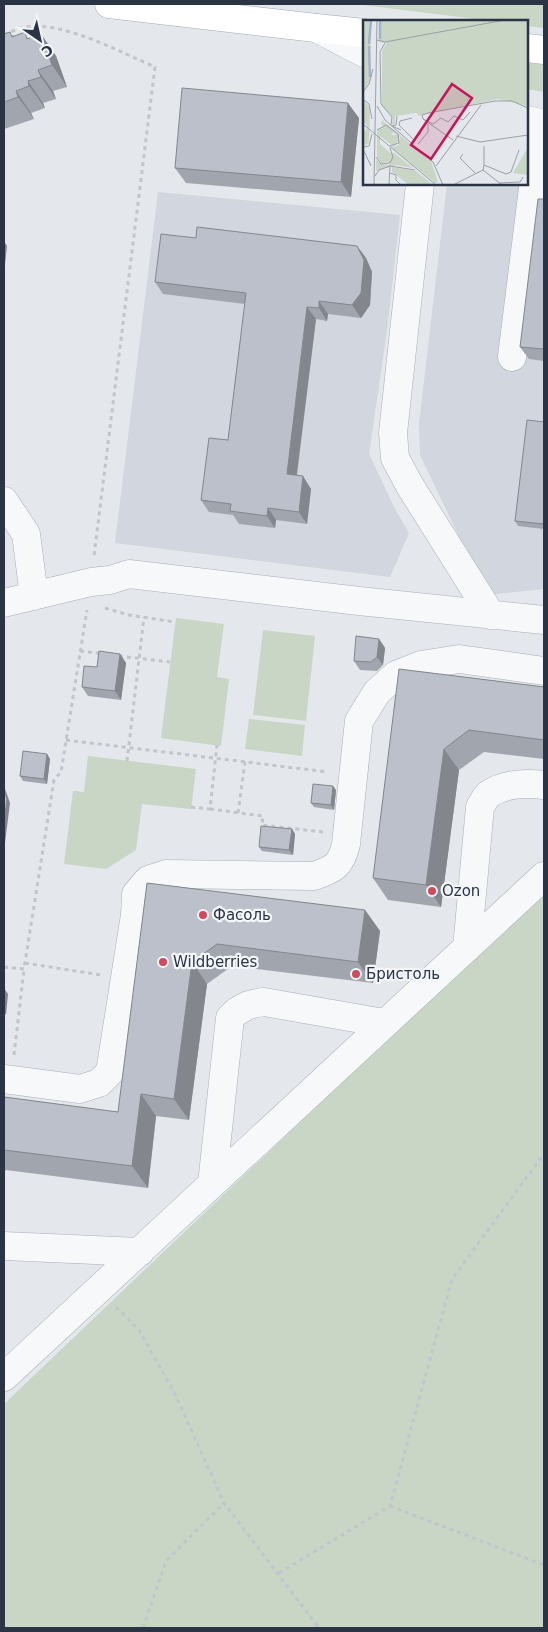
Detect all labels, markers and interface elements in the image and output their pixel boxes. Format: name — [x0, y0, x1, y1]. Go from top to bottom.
north arrow — [15, 15, 65, 65]
inset map — [363, 20, 528, 185]
text: С — [39, 41, 56, 60]
place label: Ozon — [442, 882, 480, 900]
marker: Ozon — [426, 885, 438, 897]
place label: Фасоль — [213, 906, 271, 924]
marker: Фасоль — [197, 909, 209, 921]
place label: Wildberries — [173, 953, 258, 971]
marker: Wildberries — [157, 956, 169, 968]
place label: Бристоль — [366, 965, 440, 983]
marker: Бристоль — [350, 968, 362, 980]

